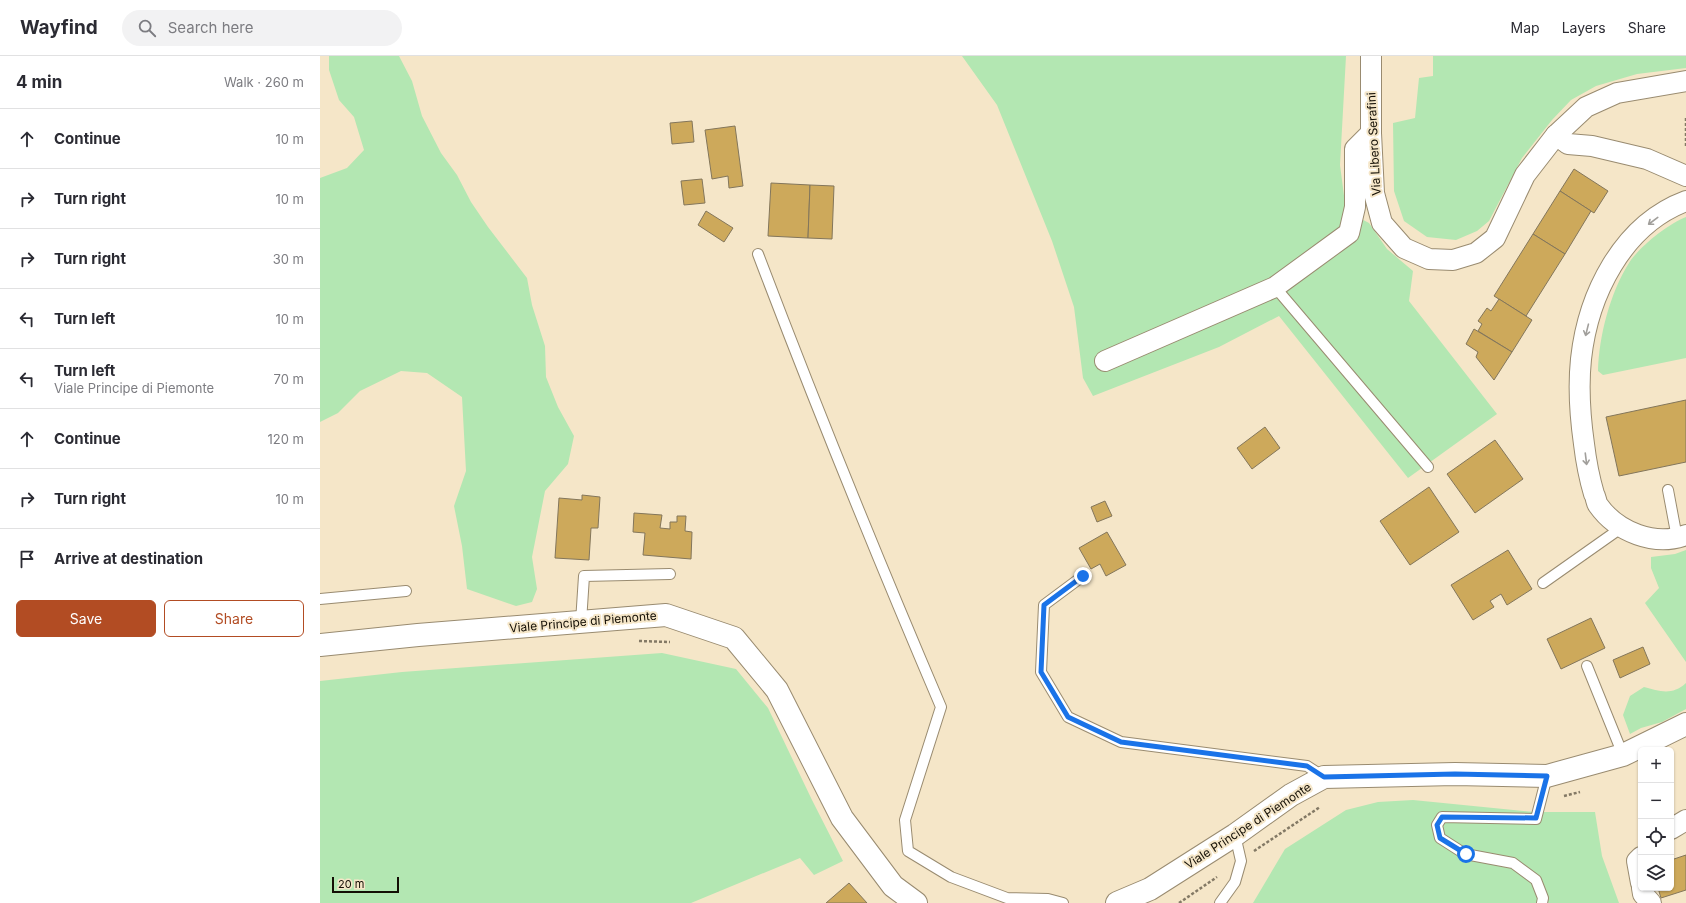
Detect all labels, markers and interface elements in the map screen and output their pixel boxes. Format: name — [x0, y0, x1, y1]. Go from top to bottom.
search box — [122, 10, 402, 46]
text: Wayfind — [20, 16, 98, 39]
icon: search — [136, 17, 158, 39]
text: Search here — [168, 18, 253, 37]
text: Map — [1511, 19, 1540, 36]
text: Layers — [1562, 19, 1606, 36]
text: Share — [1628, 19, 1666, 36]
text: 4 min — [16, 72, 62, 92]
text: Walk · 260 m — [224, 74, 304, 90]
street label: Via Libero Serafini — [1363, 92, 1384, 196]
icon: ahead — [16, 128, 38, 150]
text: Continue — [54, 129, 121, 148]
text: 10 m — [275, 131, 304, 147]
icon: right — [16, 188, 38, 210]
text: Turn right — [54, 189, 126, 208]
text: 10 m — [275, 191, 304, 207]
one-way arrow — [1647, 217, 1658, 225]
icon: right — [16, 248, 38, 270]
text: Turn right — [54, 249, 126, 268]
text: 30 m — [273, 251, 304, 267]
icon: left — [16, 308, 38, 330]
text: Turn left — [54, 309, 115, 328]
text: 10 m — [275, 311, 304, 327]
one-way arrow — [1583, 323, 1590, 336]
text: Turn left — [54, 361, 115, 380]
icon: left — [16, 368, 38, 390]
text: 70 m — [274, 371, 304, 387]
text: Viale Principe di Piemonte — [54, 380, 214, 396]
icon: ahead — [16, 428, 38, 450]
text: Continue — [54, 429, 121, 448]
text: 120 m — [268, 431, 304, 447]
one-way arrow — [1582, 452, 1589, 465]
icon: right — [16, 488, 38, 510]
text: Turn right — [54, 489, 126, 508]
text: 10 m — [275, 491, 304, 507]
icon: arrive — [16, 548, 38, 570]
text: Arrive at destination — [54, 549, 203, 568]
route end — [1074, 567, 1092, 585]
button: Save — [16, 600, 156, 637]
button: Share — [164, 600, 304, 637]
street label: Viale Principe di Piemonte — [509, 608, 657, 635]
map controls — [1638, 747, 1674, 891]
button: + — [1638, 747, 1674, 783]
street label: Viale Principe di Piemonte — [1182, 779, 1314, 872]
button: − — [1638, 783, 1674, 819]
button: locate — [1638, 819, 1674, 855]
route start — [1457, 845, 1475, 863]
button: layers — [1638, 855, 1674, 891]
scale bar — [332, 875, 399, 894]
text: 20 m — [338, 877, 364, 891]

